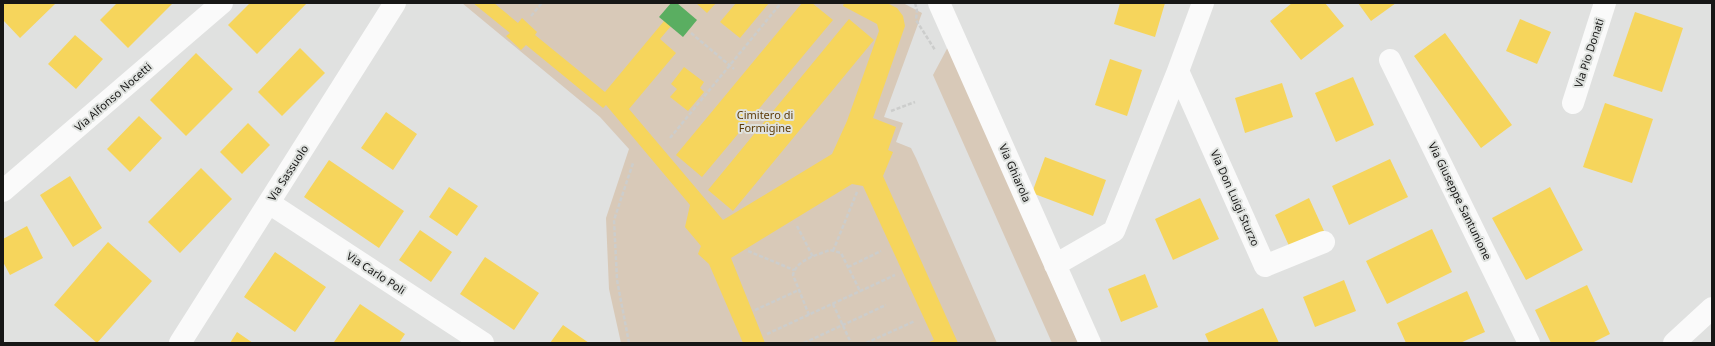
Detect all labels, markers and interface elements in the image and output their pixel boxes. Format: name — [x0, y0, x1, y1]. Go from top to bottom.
street label: Via Pio Donati — [1570, 16, 1607, 89]
street label: Via Alfonso Nocetti — [71, 59, 154, 134]
park label: Cimitero di Formigine — [737, 107, 793, 135]
street label: Via Giuseppe Santunione — [1425, 139, 1496, 262]
street label: Via Sassuolo — [264, 141, 312, 204]
street label: Via Ghiarola — [996, 141, 1035, 204]
street label: Via Don Luigi Sturzo — [1207, 147, 1264, 249]
street label: Via Carlo Poli — [344, 248, 409, 297]

